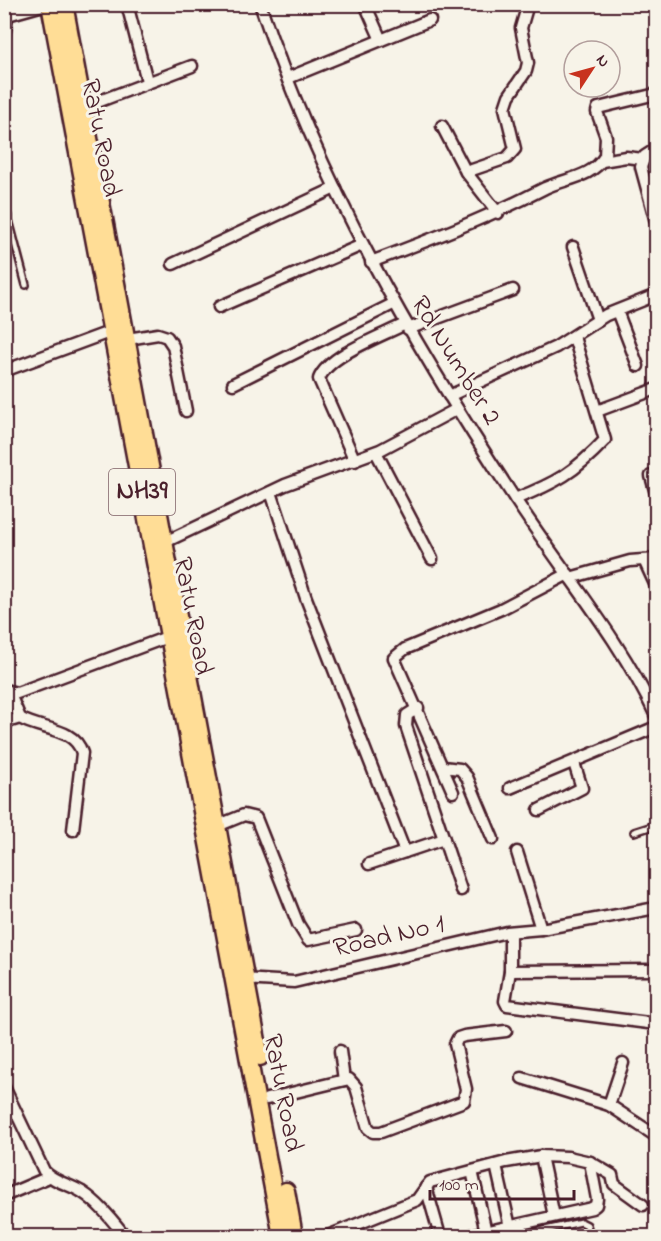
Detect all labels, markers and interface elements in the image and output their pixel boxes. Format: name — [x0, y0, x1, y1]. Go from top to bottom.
north arrow — [562, 39, 622, 99]
text: N — [590, 50, 616, 73]
street label: Ratu Road — [69, 76, 131, 200]
street label: Rd Number 2 — [400, 289, 510, 433]
road number: NH39 — [109, 469, 175, 515]
street label: Ratu Road — [161, 554, 223, 678]
street label: Road No 1 — [330, 905, 448, 969]
street label: Ratu Road — [251, 1031, 313, 1155]
scale bar — [430, 1163, 574, 1201]
text: 100 m — [439, 1173, 479, 1199]

